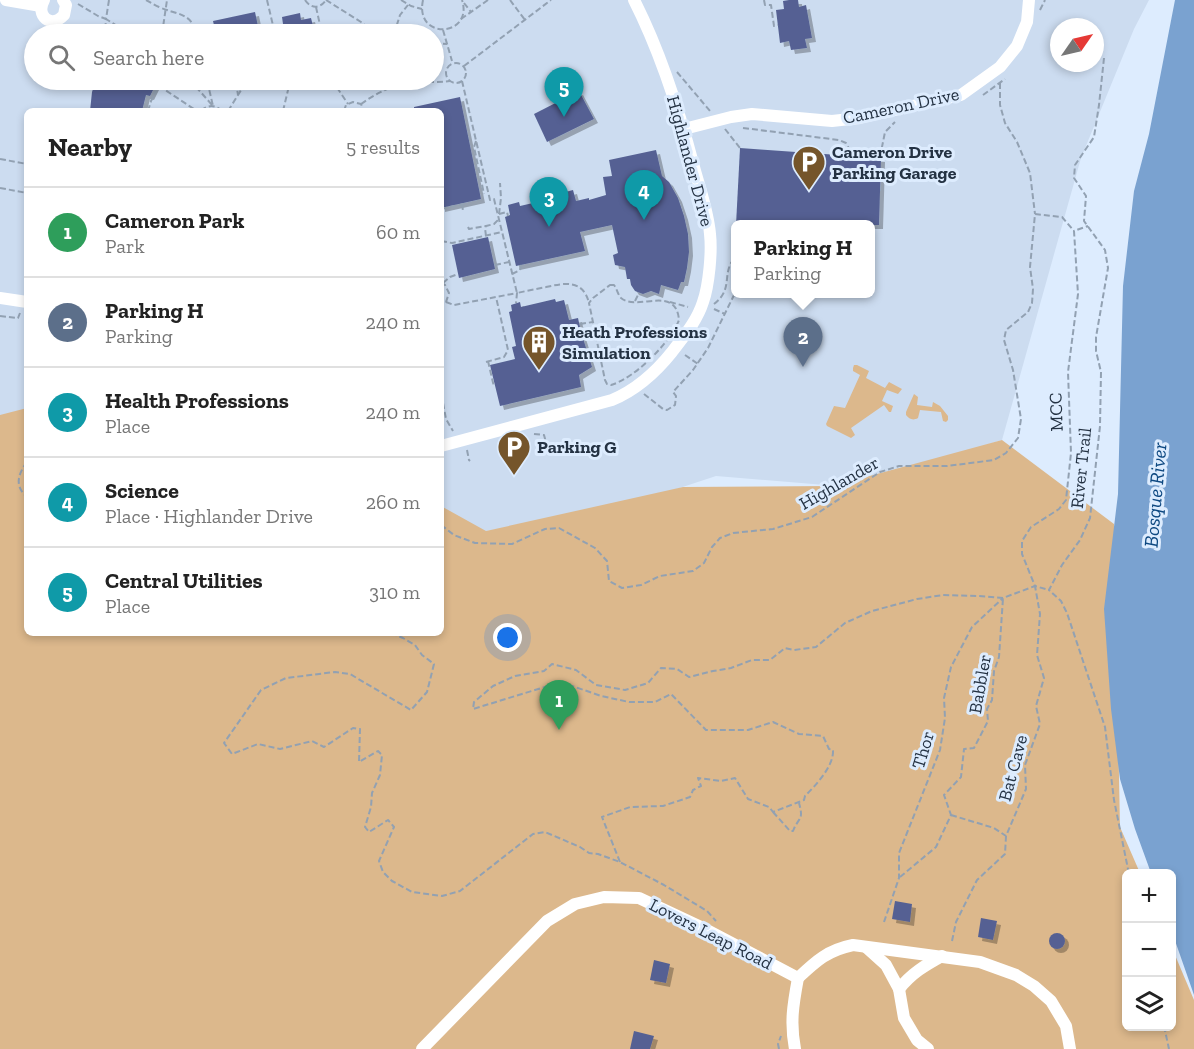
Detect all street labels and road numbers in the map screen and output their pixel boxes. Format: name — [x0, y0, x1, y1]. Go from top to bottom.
street label: Cameron Drive — [841, 83, 961, 129]
street label: Highlander Drive — [662, 93, 718, 229]
street label: MCC — [1044, 392, 1068, 432]
street label: River Trail — [1066, 426, 1096, 510]
street label: Highlander — [795, 451, 883, 515]
street label: Babbler — [964, 653, 996, 715]
street label: Thor — [907, 729, 939, 771]
street label: Bat Cave — [994, 733, 1032, 803]
street label: Lovers Leap Road — [646, 893, 776, 975]

